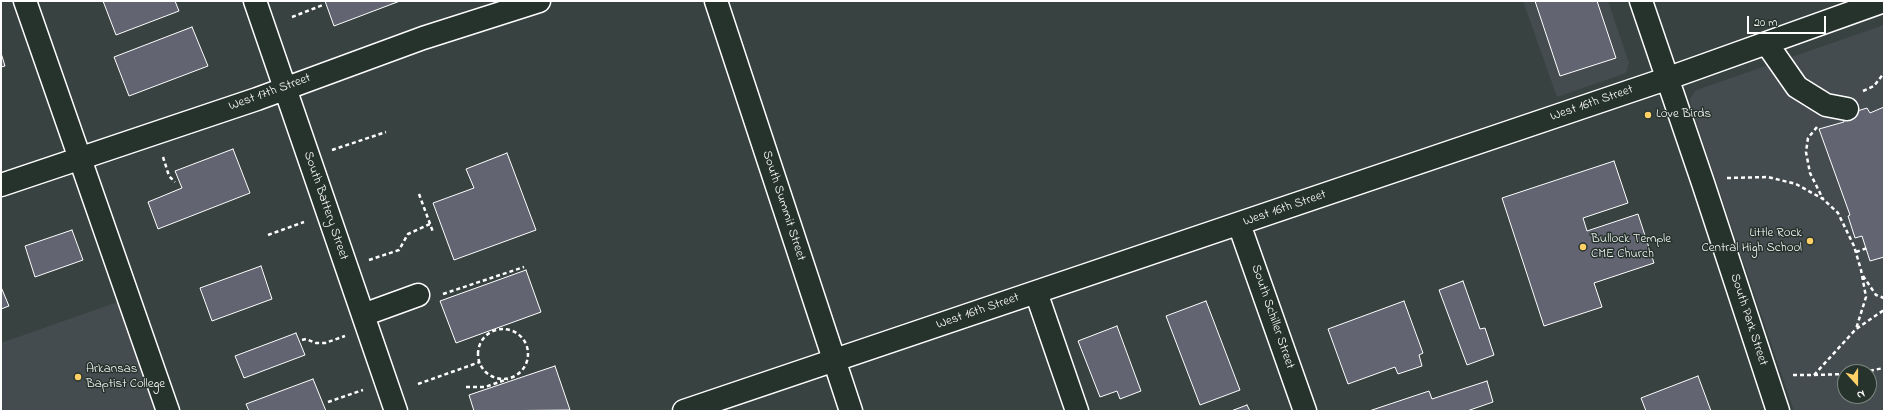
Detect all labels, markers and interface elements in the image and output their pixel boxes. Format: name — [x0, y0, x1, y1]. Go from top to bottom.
scale bar — [1749, 8, 1828, 34]
text: 20 m — [1754, 14, 1777, 32]
street label: West 17th Street — [227, 71, 313, 115]
street label: West 16th Street — [1549, 83, 1635, 125]
place label: Love Birds — [1656, 107, 1711, 123]
marker: Love Birds — [1643, 110, 1653, 120]
street label: South Summit Street — [758, 149, 808, 263]
street label: South Battery Street — [299, 150, 351, 262]
street label: West 16th Street — [1242, 188, 1328, 230]
place label: Little Rock Central High School — [1702, 226, 1802, 257]
place label: Bullock Temple CME Church — [1591, 232, 1671, 263]
marker: Little Rock Central High School — [1805, 236, 1815, 246]
marker: Bullock Temple CME Church — [1578, 242, 1588, 252]
street label: South Schiller Street — [1247, 263, 1297, 371]
street label: South Park Street — [1726, 272, 1770, 368]
street label: West 16th Street — [935, 291, 1021, 333]
place label: Arkansas Baptist College — [86, 362, 165, 393]
north arrow — [1837, 364, 1877, 404]
marker: Arkansas Baptist College — [73, 372, 83, 382]
text: N — [1855, 385, 1867, 403]

